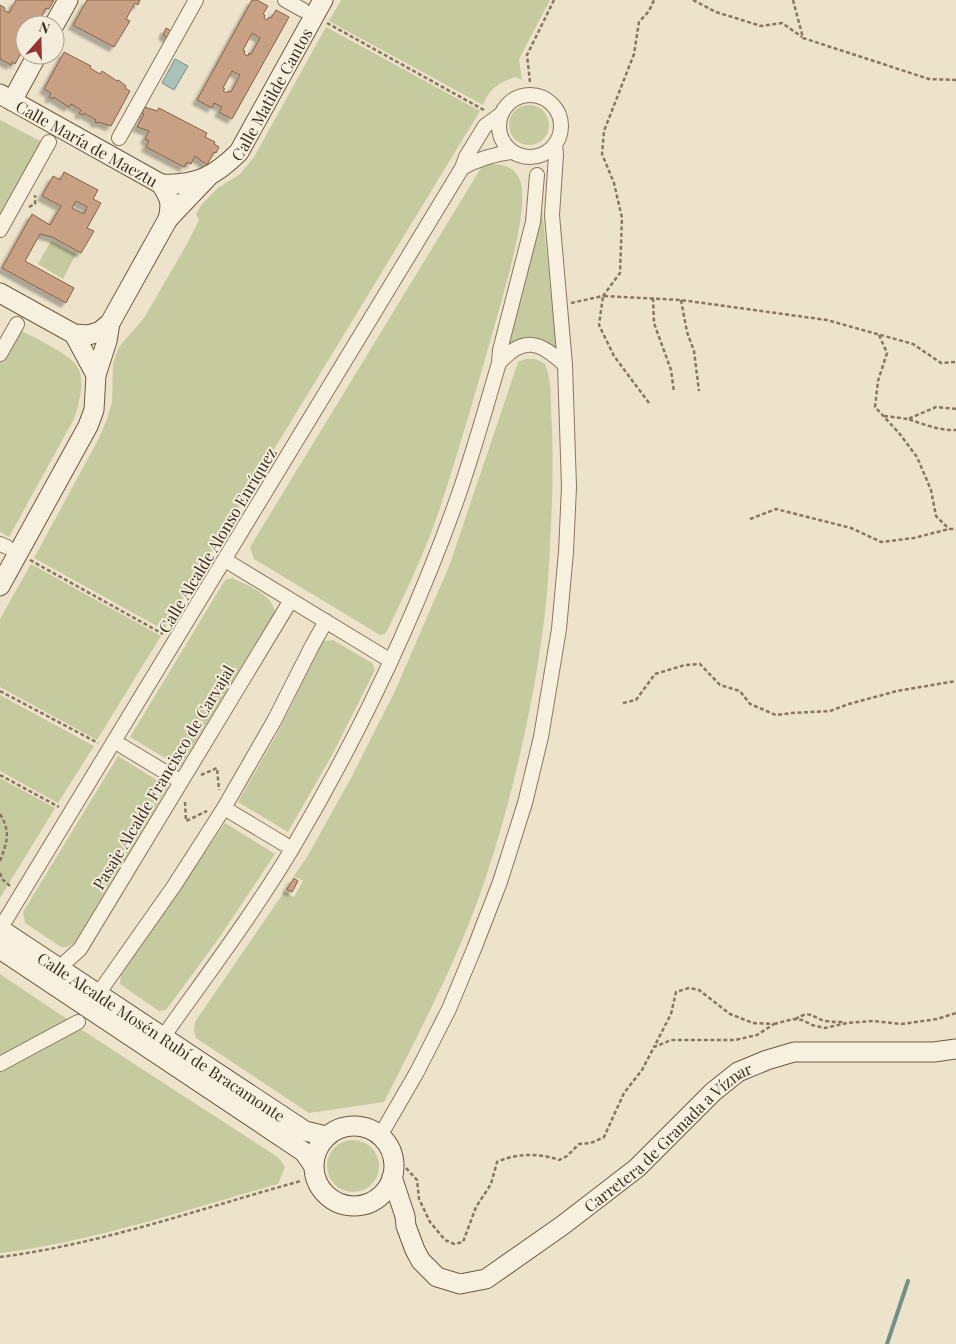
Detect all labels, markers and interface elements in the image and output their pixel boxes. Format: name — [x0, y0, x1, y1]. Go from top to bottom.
north arrow — [15, 15, 65, 65]
text: N — [37, 17, 53, 38]
street label: Calle Matilde Cantos — [226, 24, 316, 165]
street label: Calle María de Maeztu — [13, 95, 162, 191]
street label: Calle Alcalde Alonso Enríquez — [153, 443, 281, 637]
street label: Pasaje Alcalde Francisco de Carvajal — [88, 661, 239, 893]
street label: Calle Alcalde Mosén Rubí de Bracamonte — [34, 947, 290, 1126]
street label: Carretera de Granada a Víznar — [579, 1057, 755, 1216]

